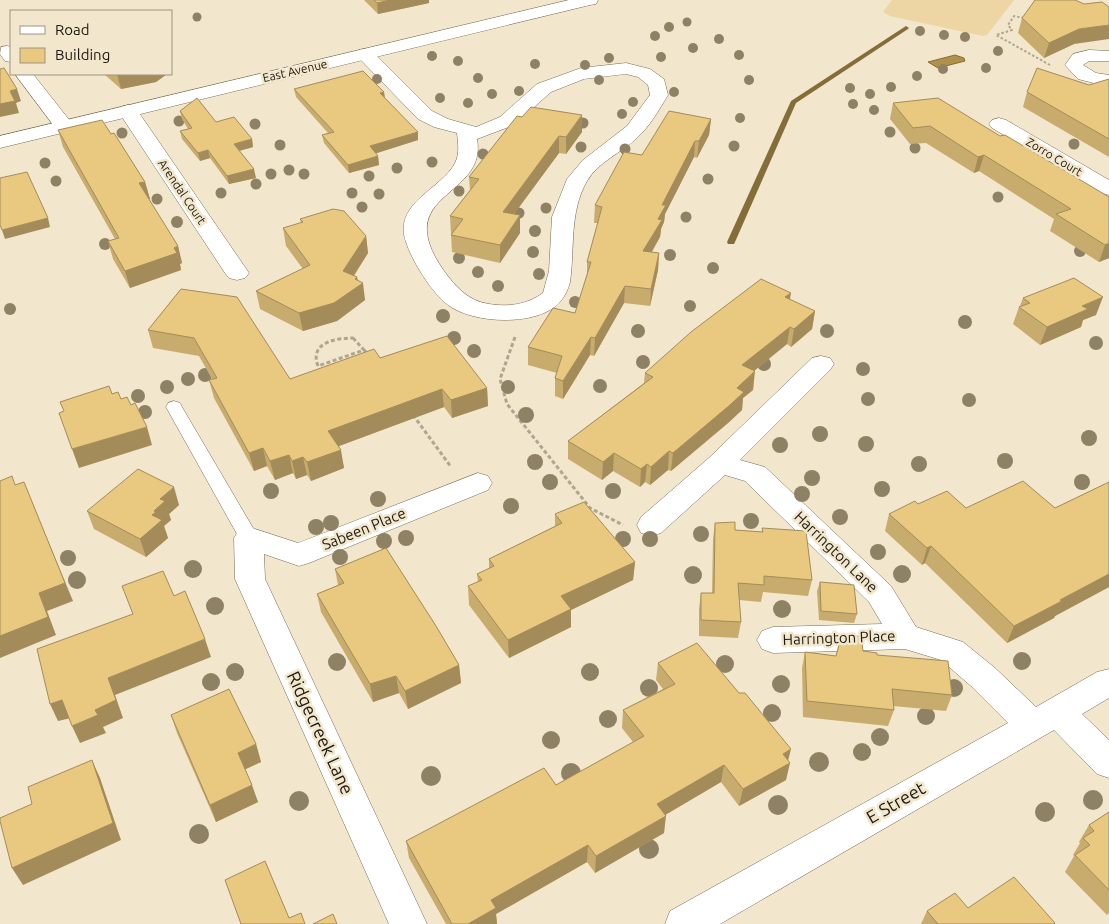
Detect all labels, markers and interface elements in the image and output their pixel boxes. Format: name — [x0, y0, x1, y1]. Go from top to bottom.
legend — [10, 10, 172, 75]
text: Road — [55, 21, 90, 38]
text: Building — [55, 46, 110, 63]
street label: East Avenue — [261, 57, 329, 84]
street label: Zorro Court — [1024, 135, 1085, 179]
street label: Arendal Court — [156, 157, 209, 227]
street label: Sabeen Place — [319, 504, 408, 553]
street label: Harrington Lane — [791, 508, 882, 596]
street label: Harrington Place — [782, 627, 896, 648]
street label: Ridgecreek Lane — [284, 668, 358, 797]
street label: E Street — [863, 777, 928, 827]

